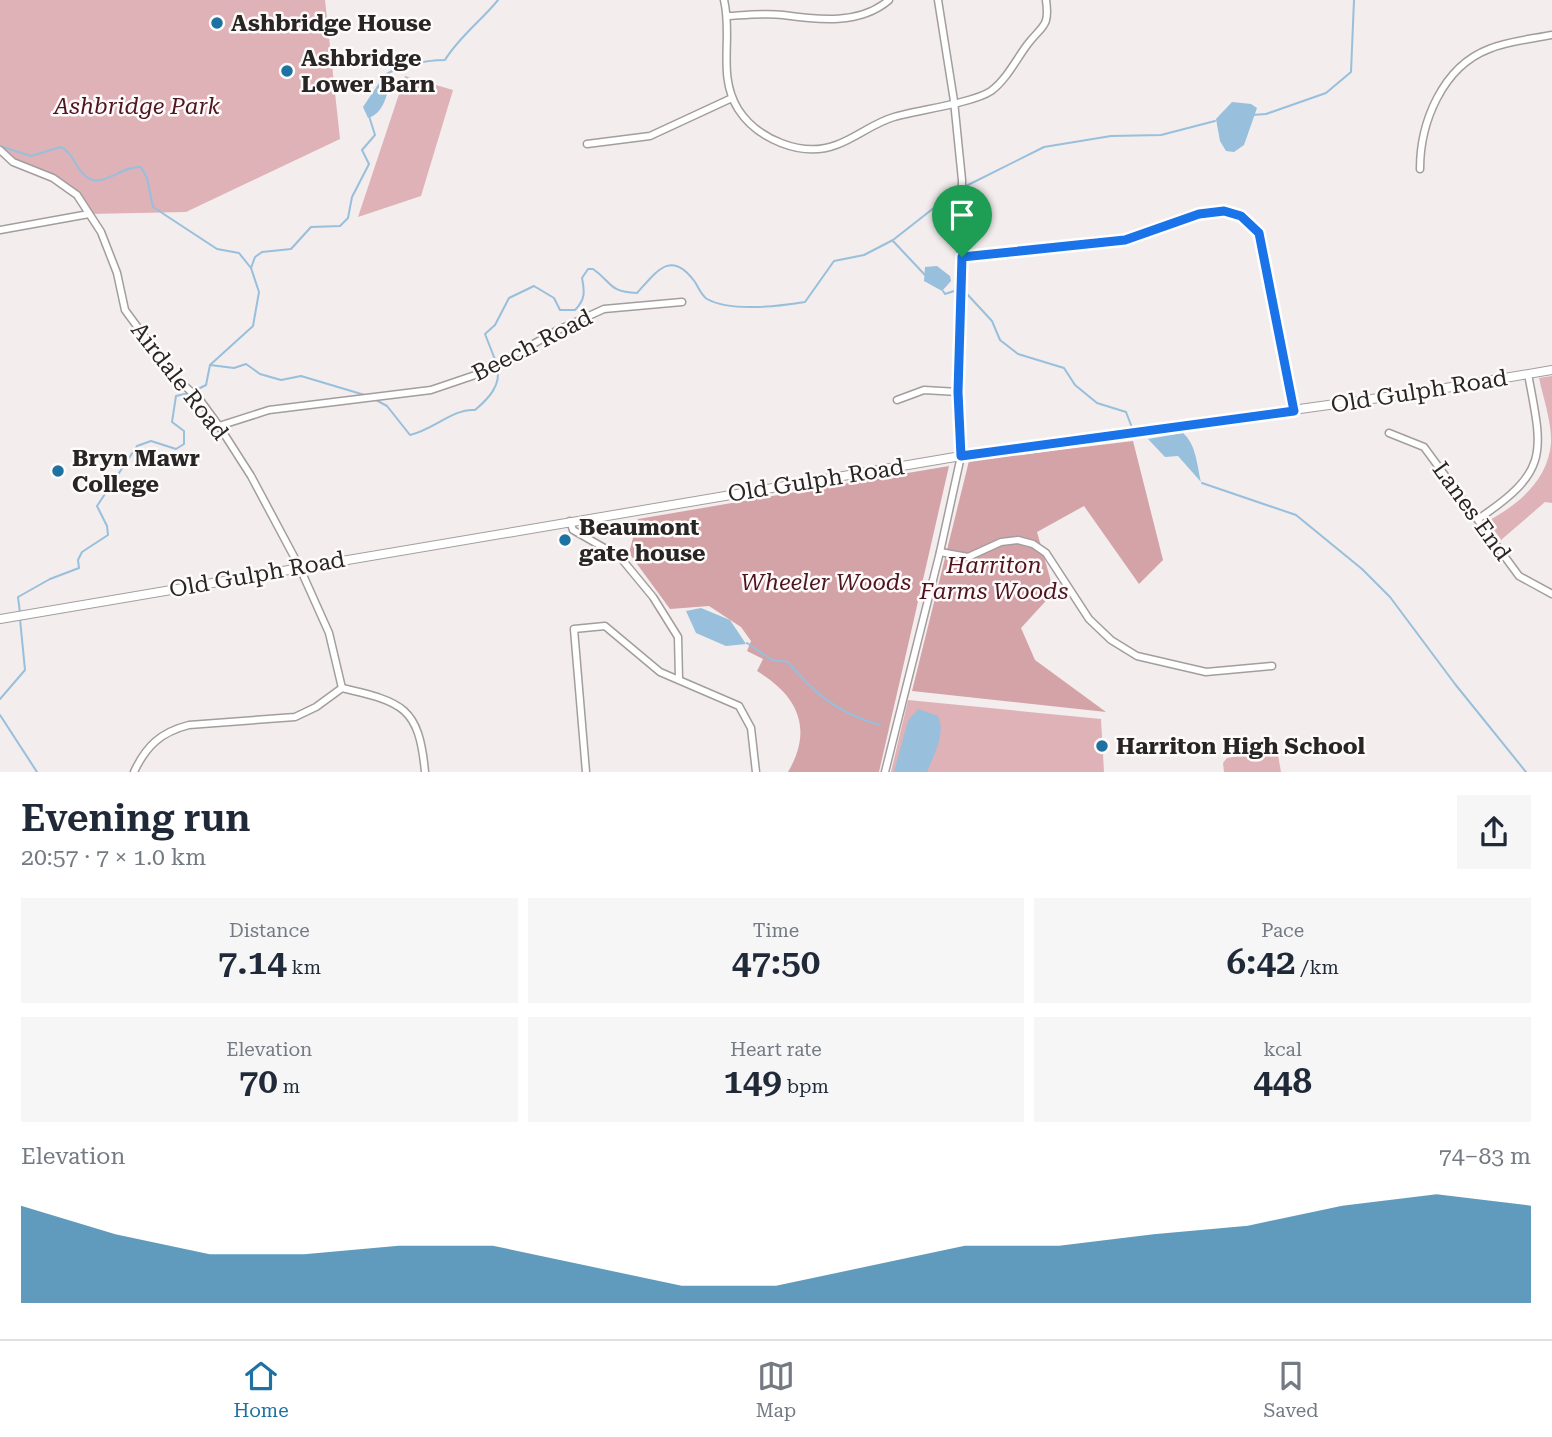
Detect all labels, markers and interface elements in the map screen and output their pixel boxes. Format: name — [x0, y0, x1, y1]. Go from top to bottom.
place label: Ashbridge House — [231, 10, 431, 37]
marker: Ashbridge House — [209, 15, 225, 31]
place label: Ashbridge Lower Barn — [301, 45, 436, 98]
marker: Ashbridge Lower Barn — [279, 63, 295, 79]
park label: Ashbridge Park — [52, 93, 221, 120]
pin — [932, 185, 992, 257]
icon: arrive — [943, 196, 981, 234]
street label: Beech Road — [468, 304, 597, 387]
street label: Airdale Road — [125, 317, 234, 446]
street label: Old Gulph Road — [1329, 364, 1509, 419]
place label: Bryn Mawr College — [72, 445, 200, 498]
street label: Old Gulph Road — [726, 453, 906, 508]
street label: Lanes End — [1427, 457, 1517, 566]
marker: Bryn Mawr College — [50, 463, 66, 479]
place label: Beaumont gate house — [578, 514, 706, 567]
marker: Beaumont gate house — [557, 532, 573, 548]
street label: Old Gulph Road — [167, 546, 347, 603]
park label: Harriton Farms Woods — [919, 552, 1068, 605]
park label: Wheeler Woods — [741, 569, 911, 596]
place label: Harriton High School — [1116, 733, 1366, 760]
marker: Harriton High School — [1094, 738, 1110, 754]
button: share — [1457, 795, 1531, 869]
text: Evening run — [21, 796, 250, 840]
text: 20:57 · 7 × 1.0 km — [21, 844, 206, 871]
text: Distance — [229, 919, 310, 942]
text: Time — [753, 919, 799, 942]
text: Pace — [1261, 919, 1304, 942]
text: 7.14 — [218, 942, 287, 983]
text: 47:50 — [732, 942, 820, 983]
text: 6:42 — [1227, 942, 1296, 983]
text: km — [287, 956, 321, 979]
text: /km — [1296, 956, 1339, 979]
text: Elevation — [226, 1038, 312, 1061]
text: Heart rate — [730, 1038, 822, 1061]
text: kcal — [1264, 1038, 1302, 1061]
text: 70 — [239, 1061, 278, 1102]
text: 149 — [723, 1061, 782, 1102]
text: 448 — [1253, 1061, 1312, 1102]
text: m — [278, 1075, 300, 1098]
text: bpm — [782, 1075, 829, 1098]
text: Elevation — [21, 1143, 125, 1170]
text: 74–83 m — [1439, 1143, 1531, 1170]
tab: Home — [234, 1357, 289, 1422]
tab: Map — [756, 1357, 796, 1422]
tab: Saved — [1263, 1357, 1318, 1422]

